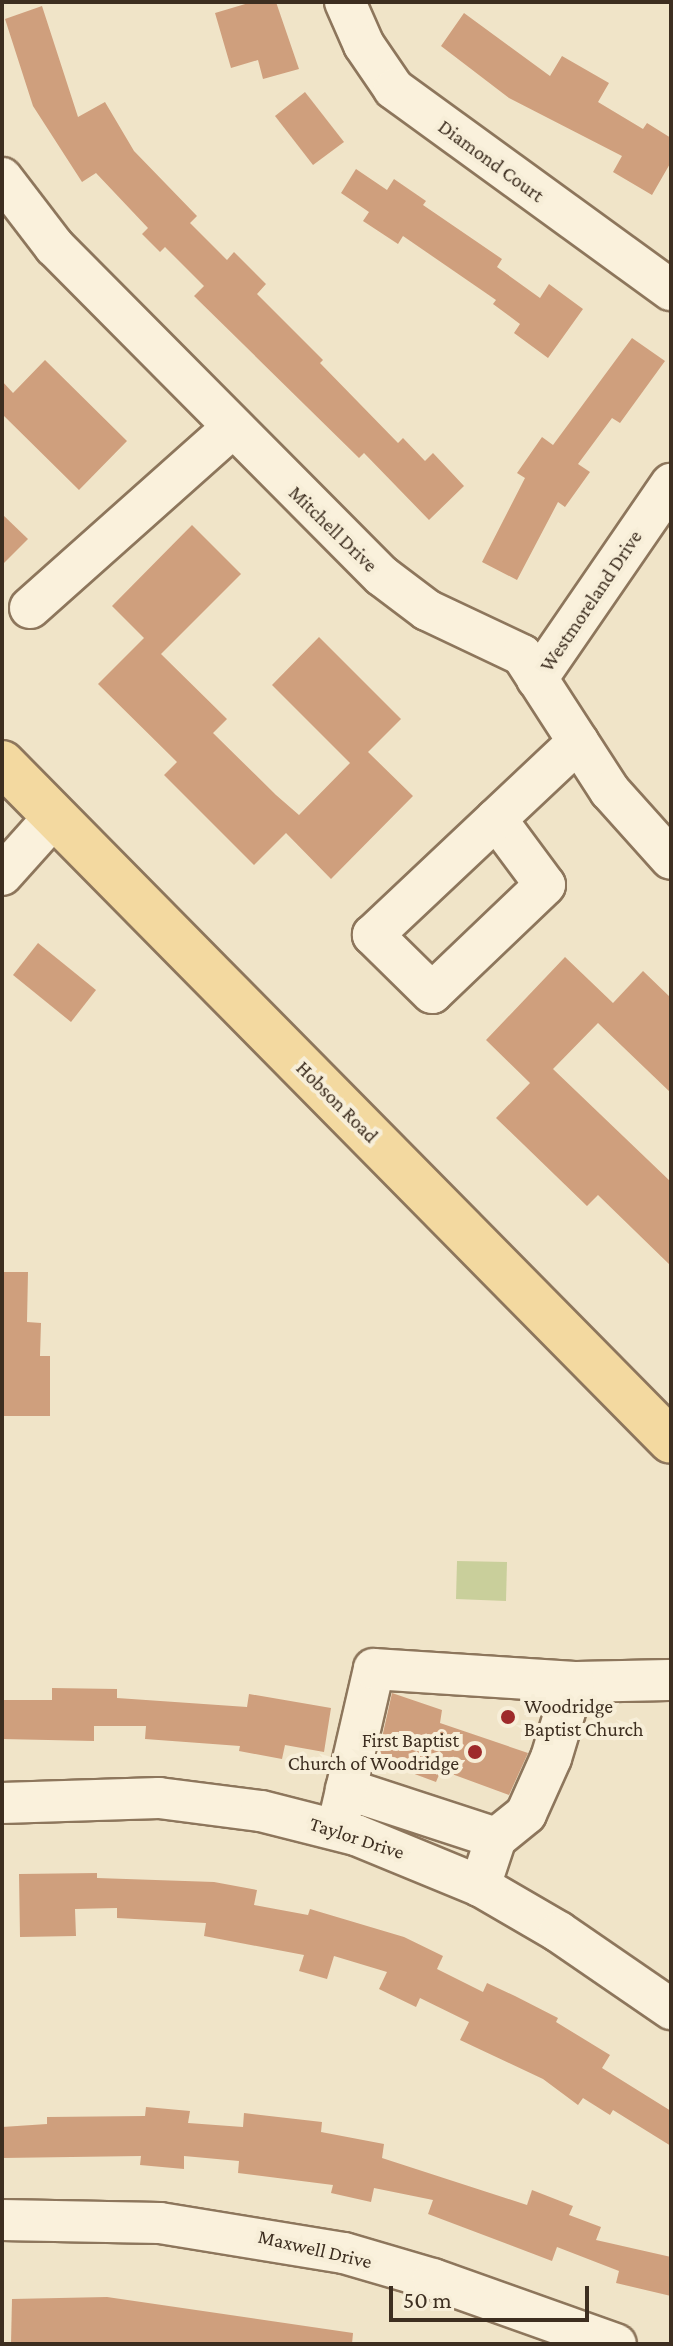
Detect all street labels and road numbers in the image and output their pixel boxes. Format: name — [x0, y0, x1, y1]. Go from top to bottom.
street label: Diamond Court — [433, 115, 549, 207]
street label: Mitchell Drive — [284, 481, 382, 577]
street label: Westmoreland Drive — [535, 526, 647, 676]
street label: Hobson Road — [291, 1056, 383, 1148]
street label: Taylor Drive — [307, 1811, 407, 1865]
street label: Maxwell Drive — [256, 2224, 374, 2274]

